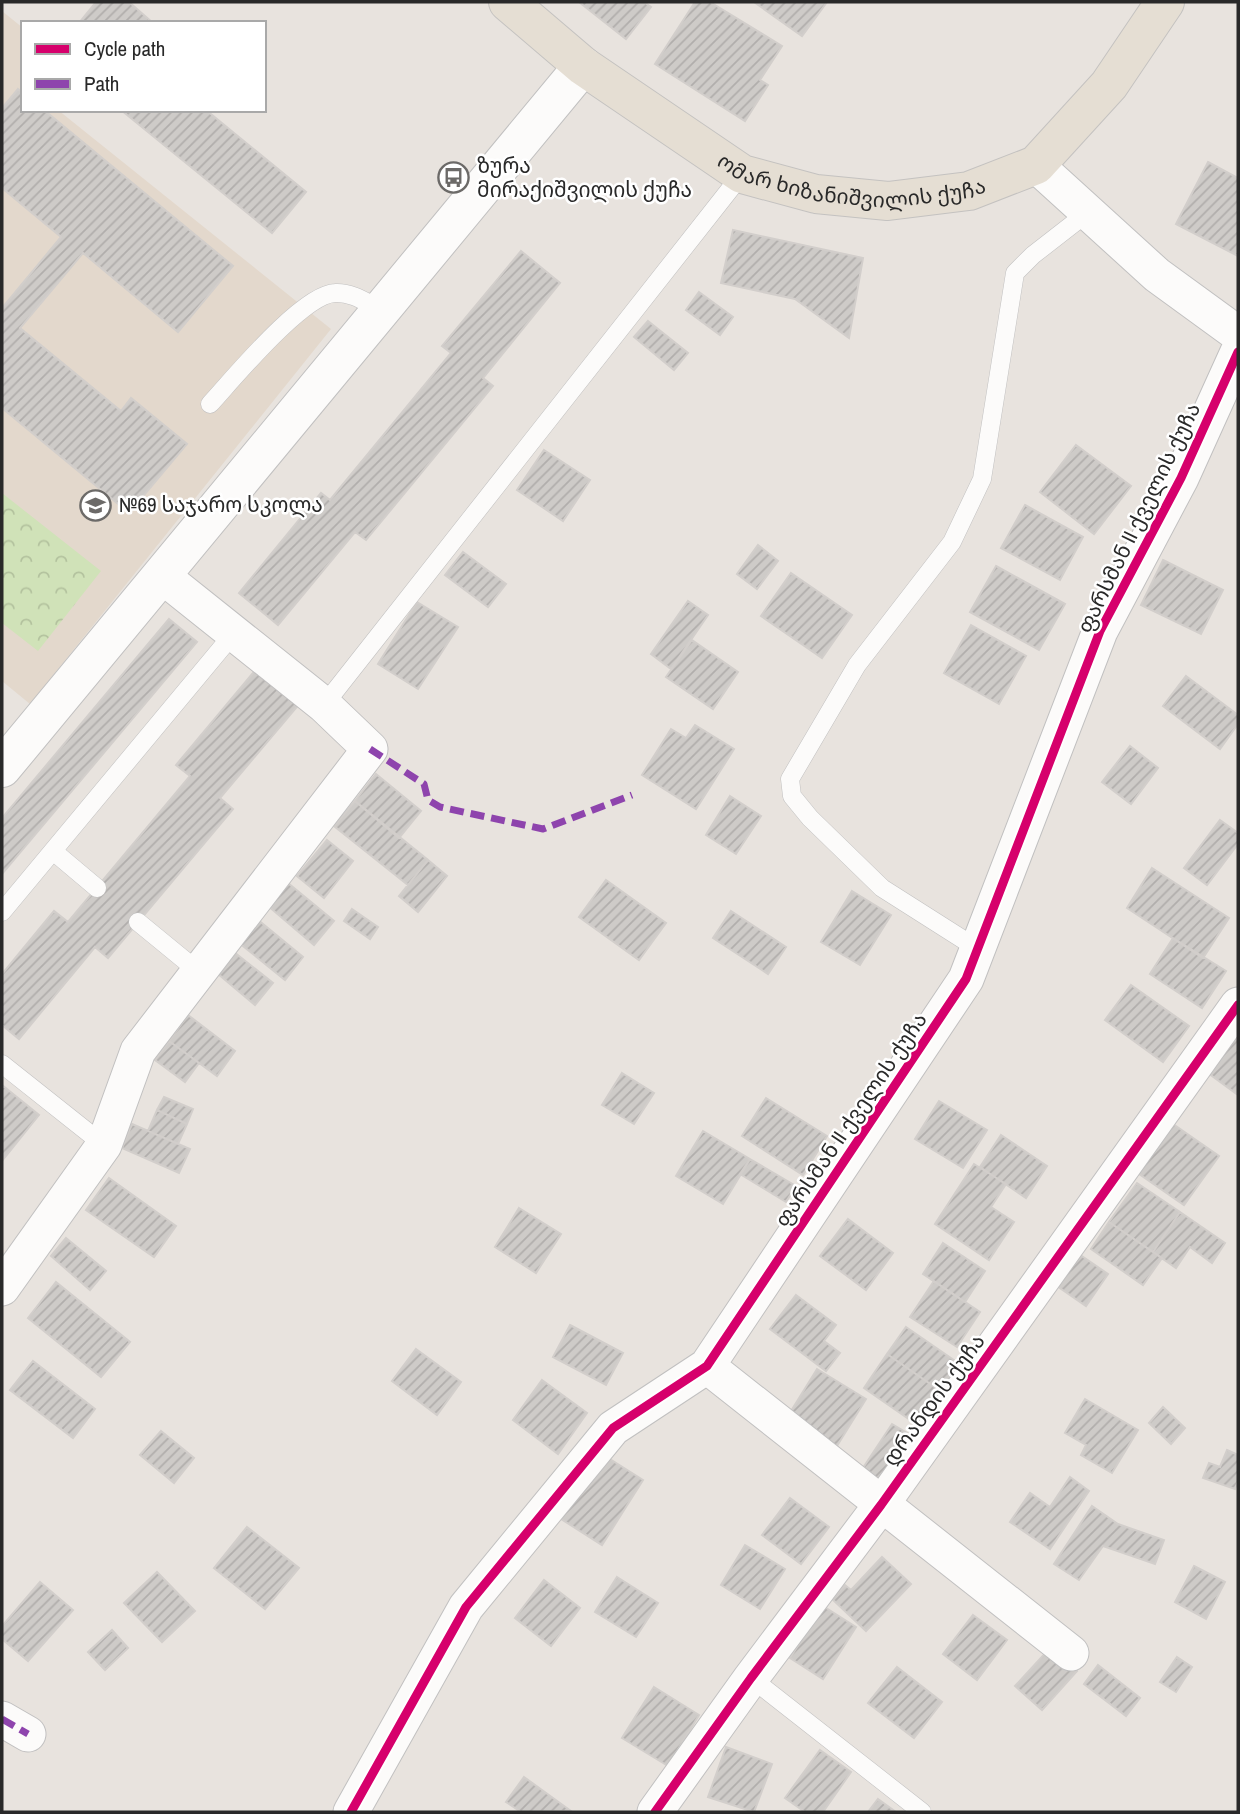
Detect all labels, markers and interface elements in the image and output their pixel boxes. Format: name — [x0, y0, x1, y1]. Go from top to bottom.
legend — [21, 21, 266, 112]
text: Cycle path — [84, 34, 165, 63]
text: Path — [84, 69, 119, 98]
street label: ომარ ხიზანიშვილის ქუჩა — [712, 146, 990, 215]
place label: ზურა მირაქიშვილის ქუჩა — [477, 151, 692, 204]
bus stop icon: ზურა მირაქიშვილის ქუჩა — [437, 161, 471, 195]
street label: ფარსმან II ქველის ქუჩა — [1070, 398, 1207, 638]
school or university icon: №69 საჯარო სკოლა — [79, 488, 113, 522]
place label: №69 საჯარო სკოლა — [119, 490, 323, 519]
street label: ფარსმან II ქველის ქუჩა — [768, 1007, 933, 1233]
street label: დრანდის ქუჩა — [876, 1328, 991, 1472]

